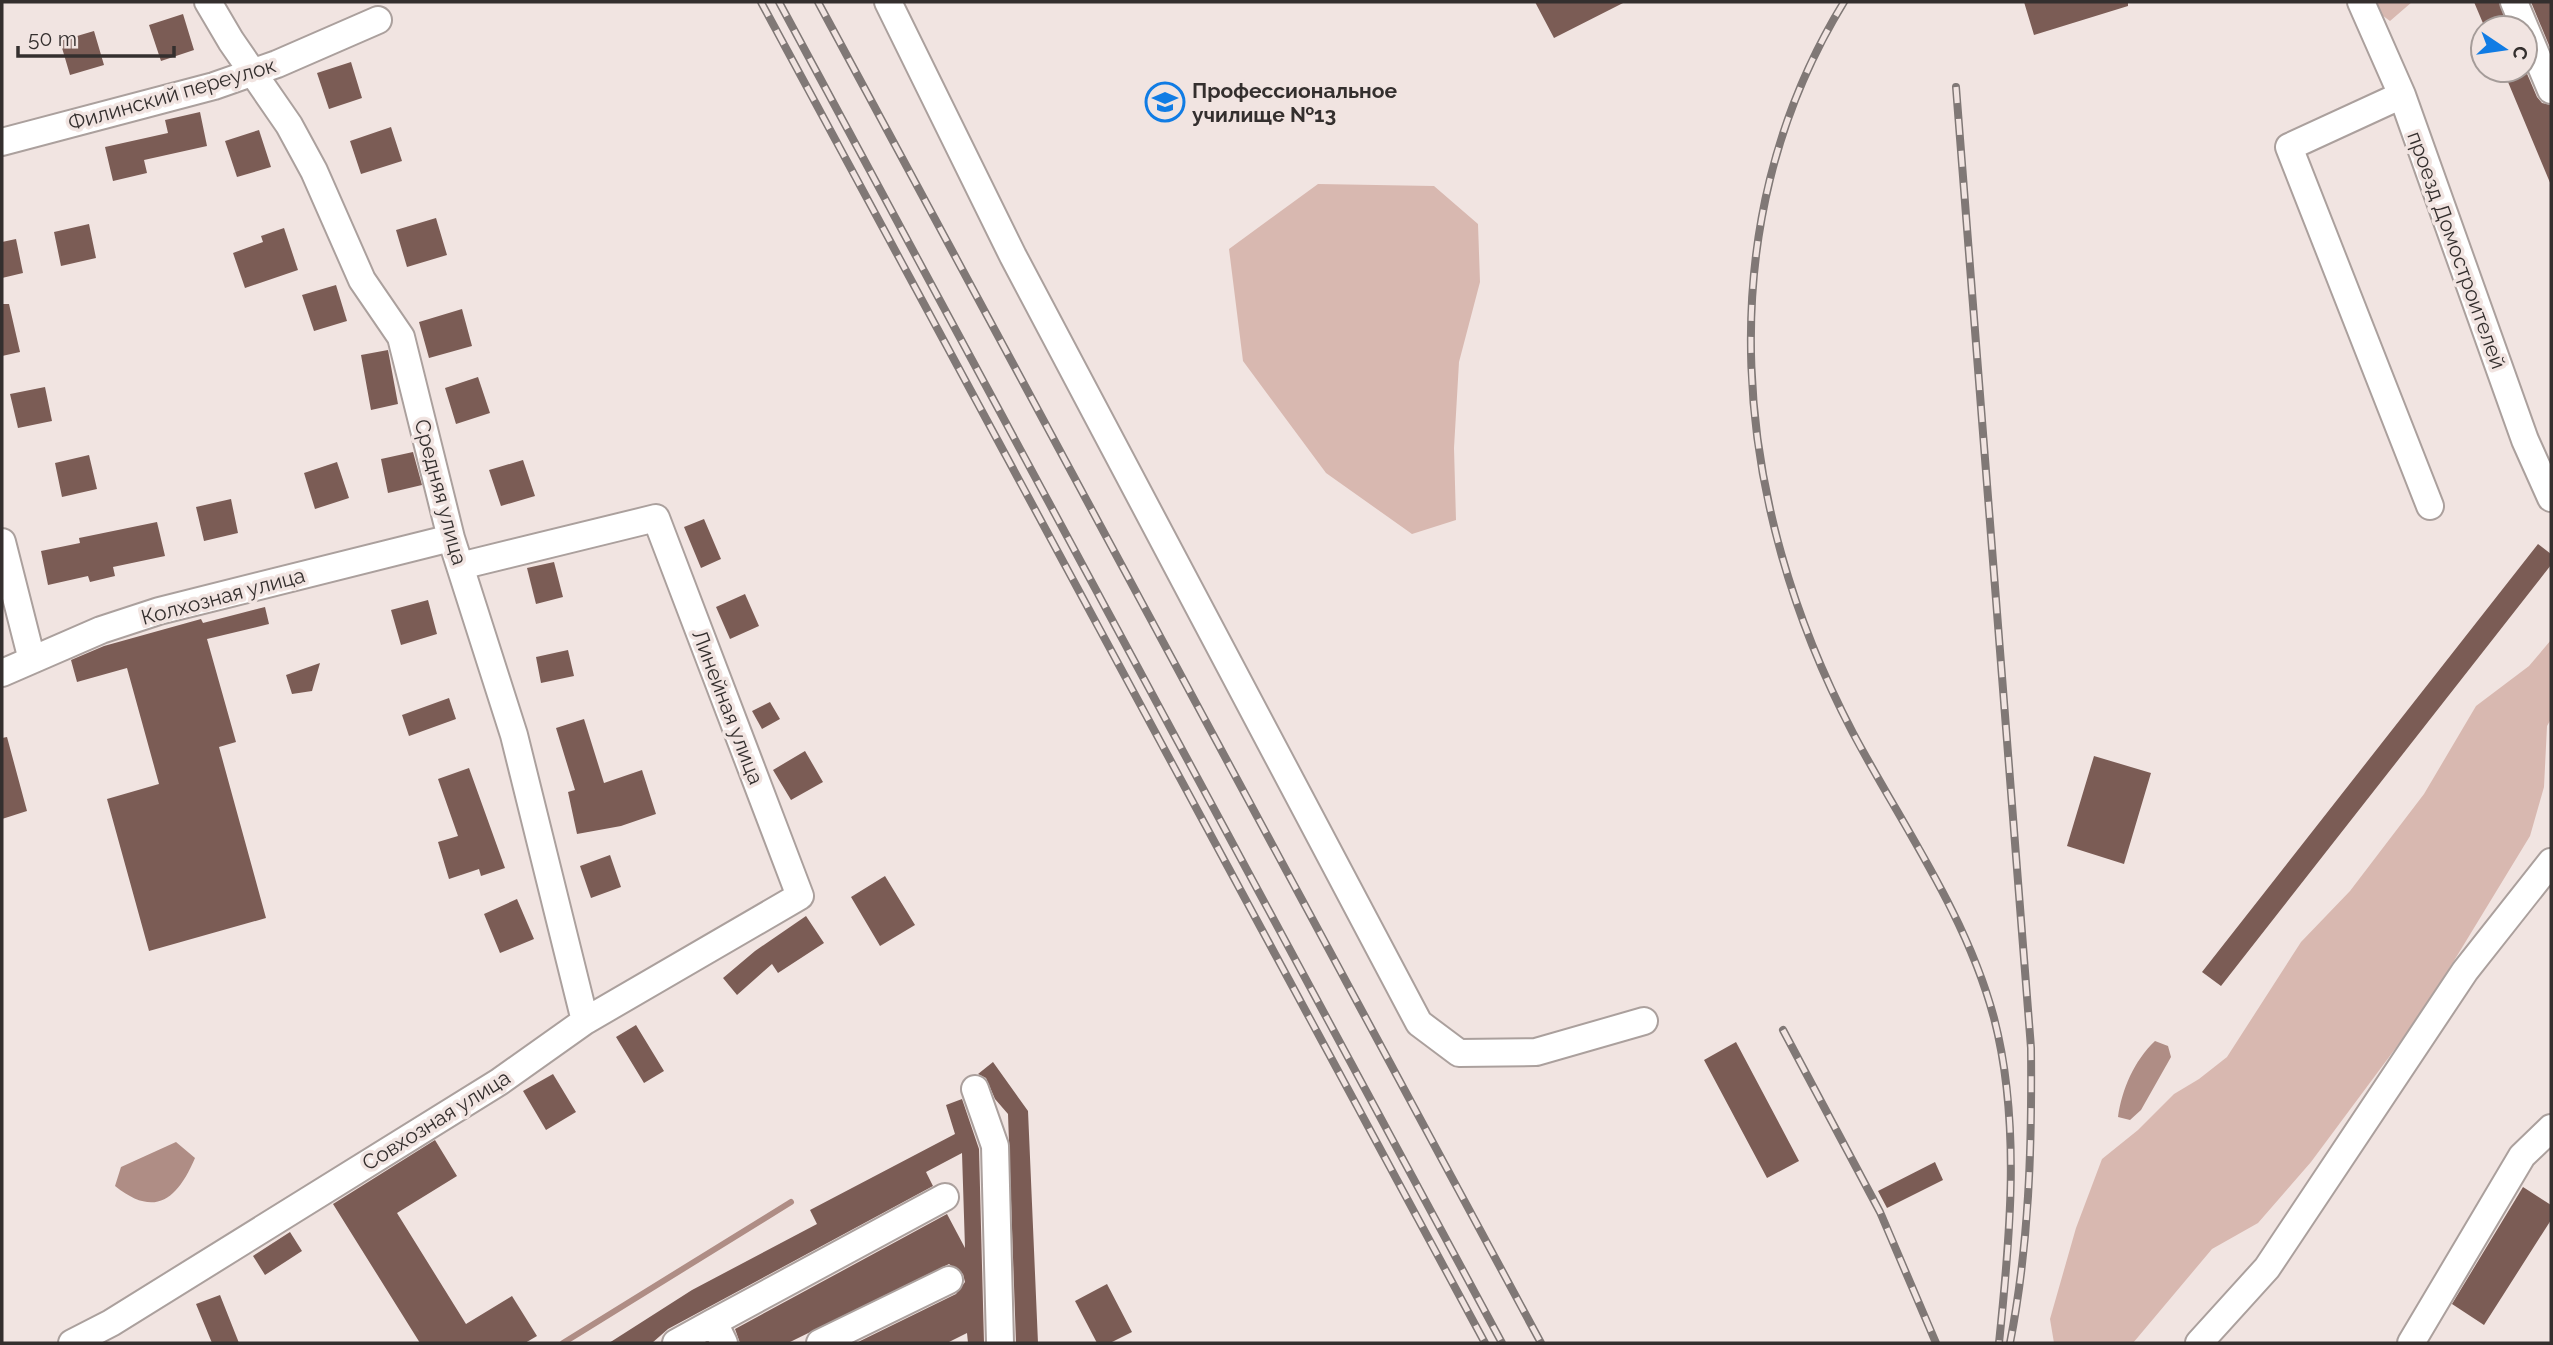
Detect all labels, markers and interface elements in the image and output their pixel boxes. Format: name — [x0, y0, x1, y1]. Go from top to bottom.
scale bar — [18, 14, 173, 58]
north arrow — [2469, 14, 2539, 84]
text: 50 m — [28, 26, 77, 51]
text: С — [2508, 44, 2533, 62]
street label: Филинский переулок — [65, 52, 279, 136]
place label: Профессиональное училище №13 — [1192, 78, 1397, 127]
school or university icon: Профессиональное училище №13 — [1144, 81, 1186, 123]
street label: проезд Домостроителей — [2402, 128, 2512, 372]
street label: Средняя улица — [410, 416, 472, 568]
street label: Колхозная улица — [138, 562, 308, 630]
street label: Линейная улица — [687, 626, 769, 788]
street label: Совхозная улица — [358, 1064, 514, 1176]

